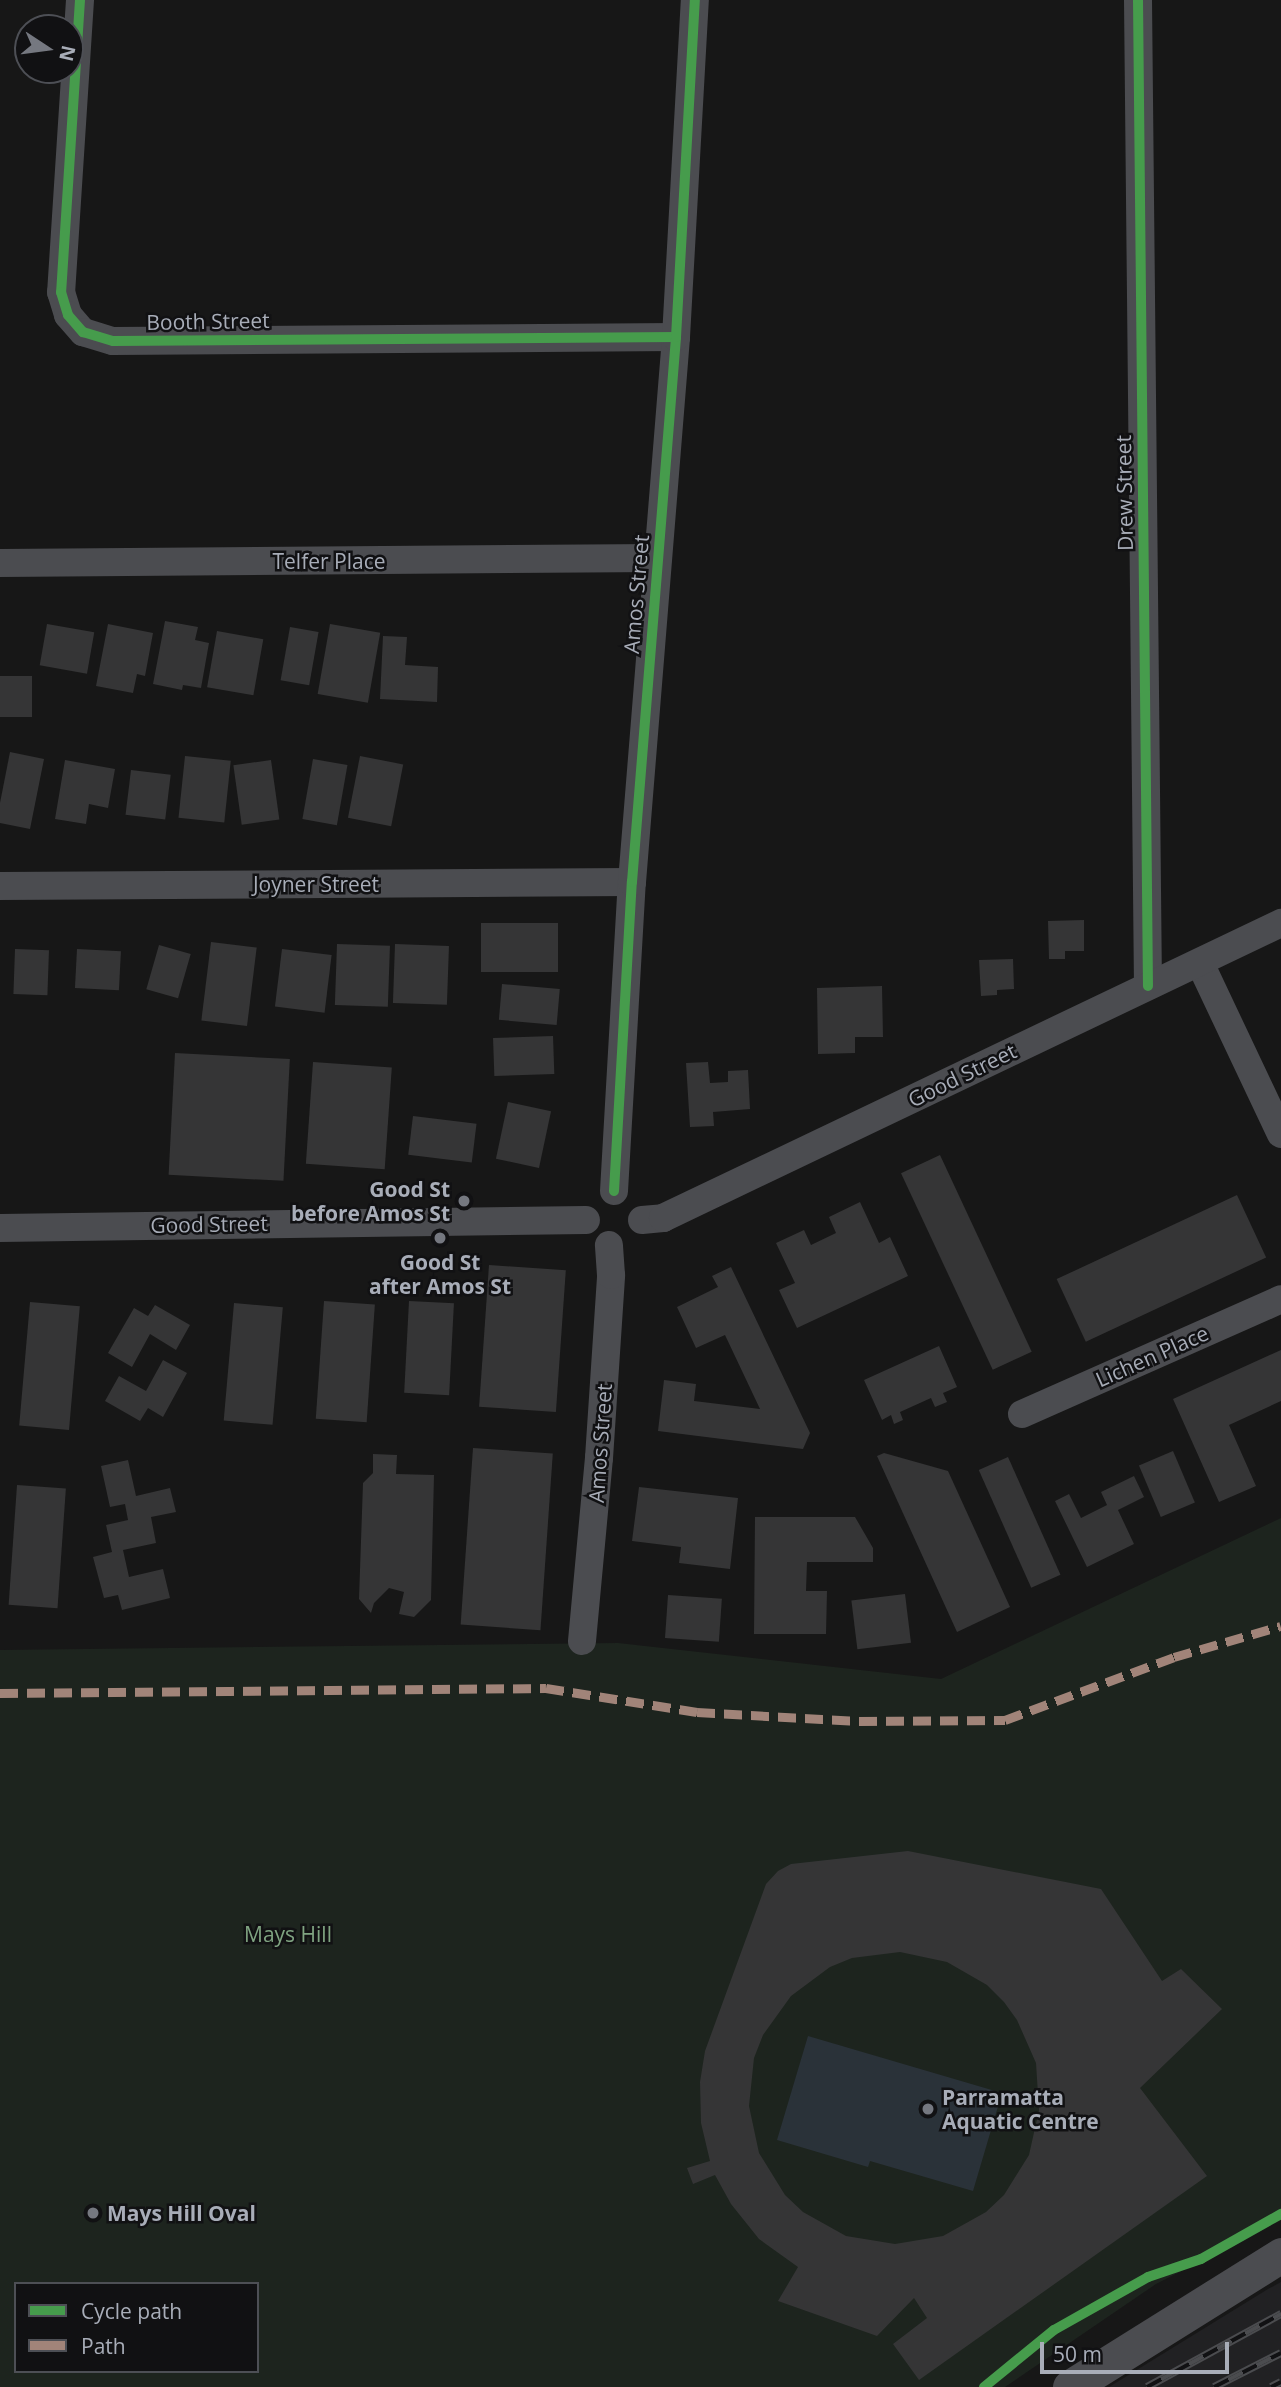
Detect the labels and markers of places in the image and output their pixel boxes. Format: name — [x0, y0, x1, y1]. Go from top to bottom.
place label: Good St before Amos St — [291, 1176, 450, 1226]
marker: Good St before Amos St — [456, 1193, 472, 1209]
marker: Good St after Amos St — [432, 1230, 448, 1246]
place label: Good St after Amos St — [369, 1249, 511, 1299]
place label: Parramatta Aquatic Centre — [942, 2084, 1099, 2134]
marker: Parramatta Aquatic Centre — [920, 2101, 936, 2117]
place label: Mays Hill Oval — [107, 2200, 256, 2226]
marker: Mays Hill Oval — [85, 2205, 101, 2221]

